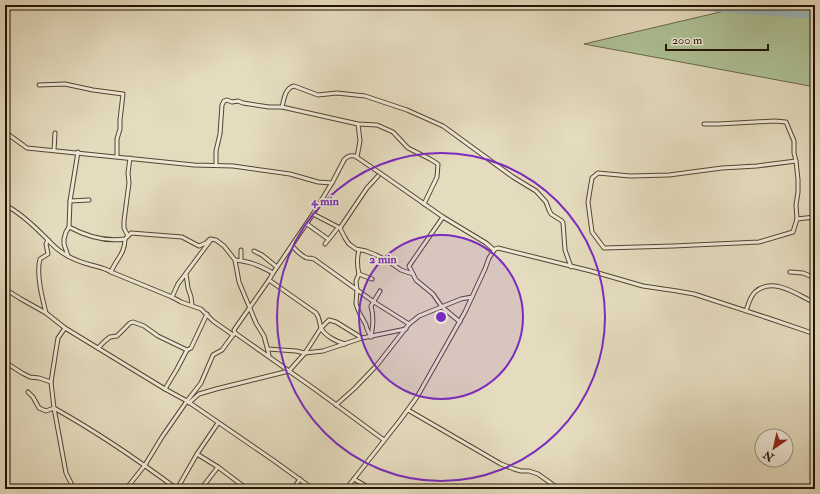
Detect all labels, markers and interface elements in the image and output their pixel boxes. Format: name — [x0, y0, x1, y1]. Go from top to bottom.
scale bar — [666, 26, 768, 52]
text: 200 m — [672, 33, 703, 48]
text: 4 min — [310, 194, 340, 209]
text: 2 min — [369, 252, 397, 267]
centre of rings — [434, 310, 448, 324]
north arrow — [754, 428, 794, 468]
text: N — [760, 447, 777, 465]

